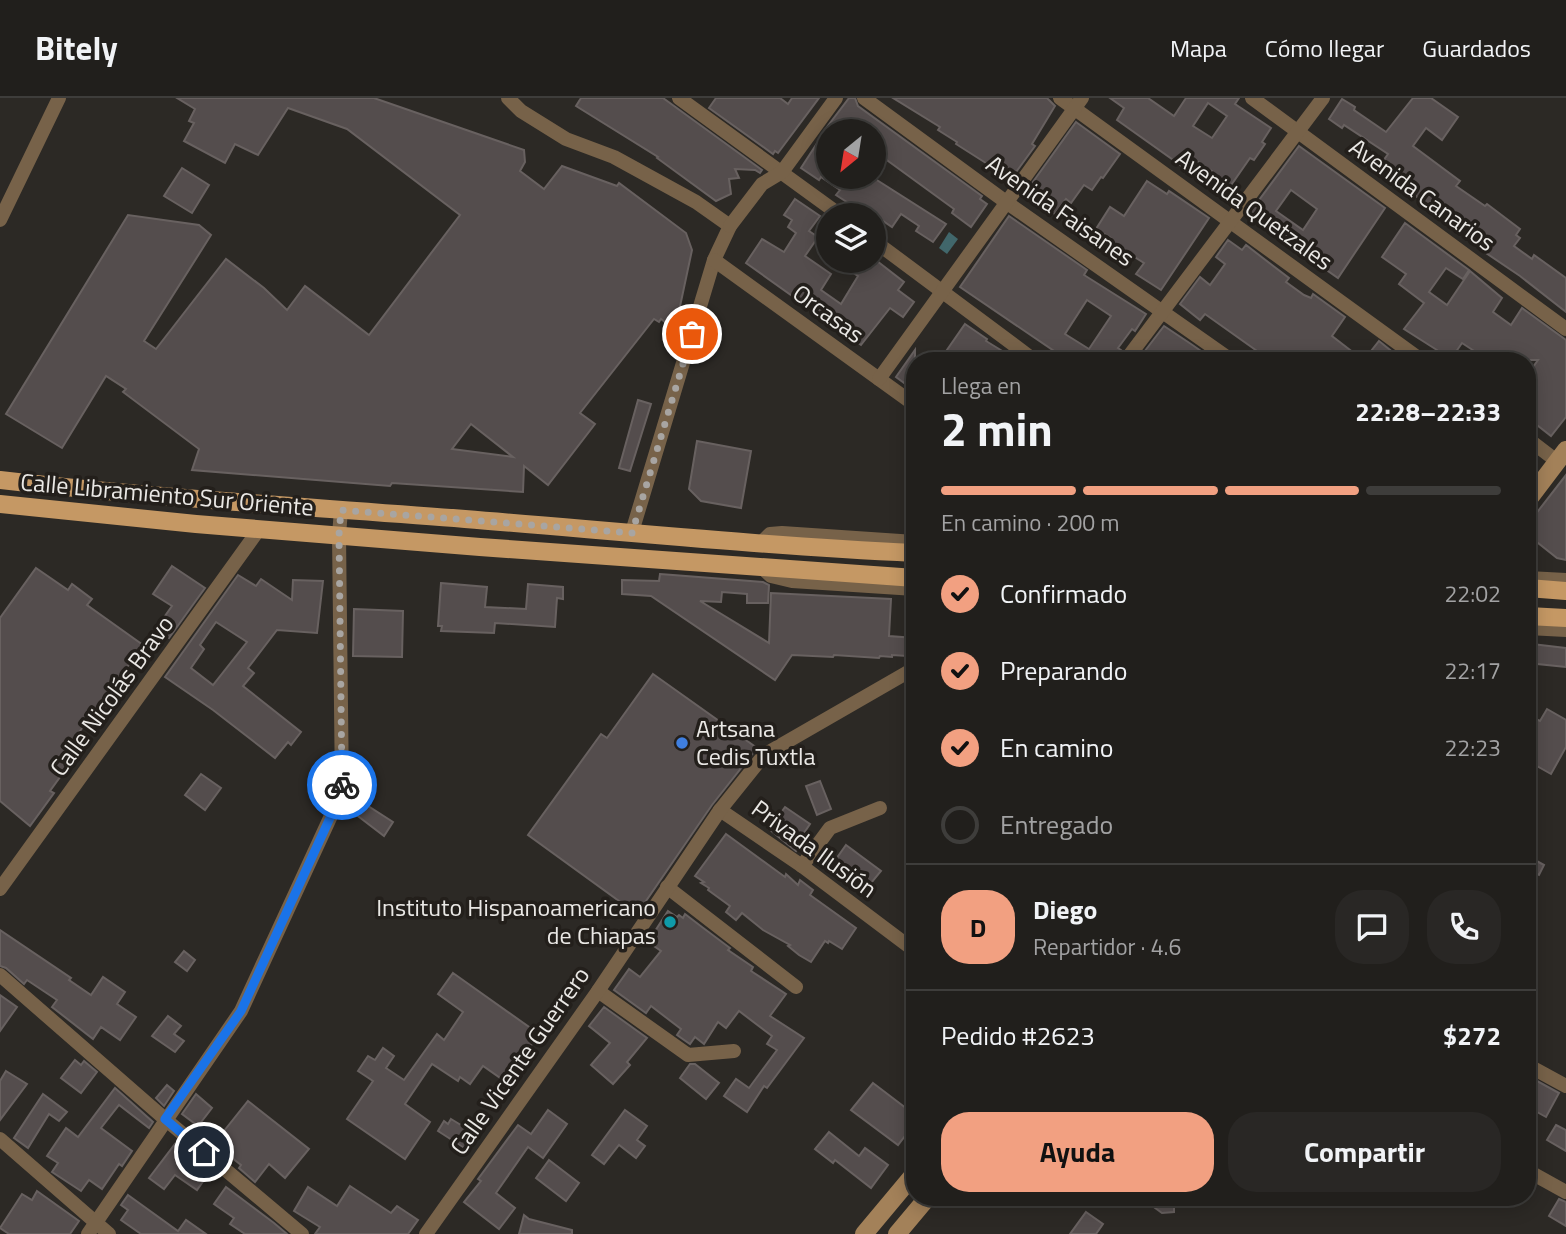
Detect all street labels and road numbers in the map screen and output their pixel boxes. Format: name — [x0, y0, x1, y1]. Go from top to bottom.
street label: Avenida Canarios — [1342, 129, 1503, 260]
street label: Avenida Quetzales — [1169, 140, 1341, 279]
street label: Avenida Faisanes — [979, 146, 1142, 275]
street label: Orcasas — [785, 275, 872, 351]
street label: Calle Libramiento Sur Oriente — [19, 463, 315, 525]
street label: Calle Nicolás Bravo — [40, 608, 182, 783]
street label: Privada Ilusión — [744, 790, 885, 906]
street label: Calle Vicente Guerrero — [441, 959, 598, 1162]

